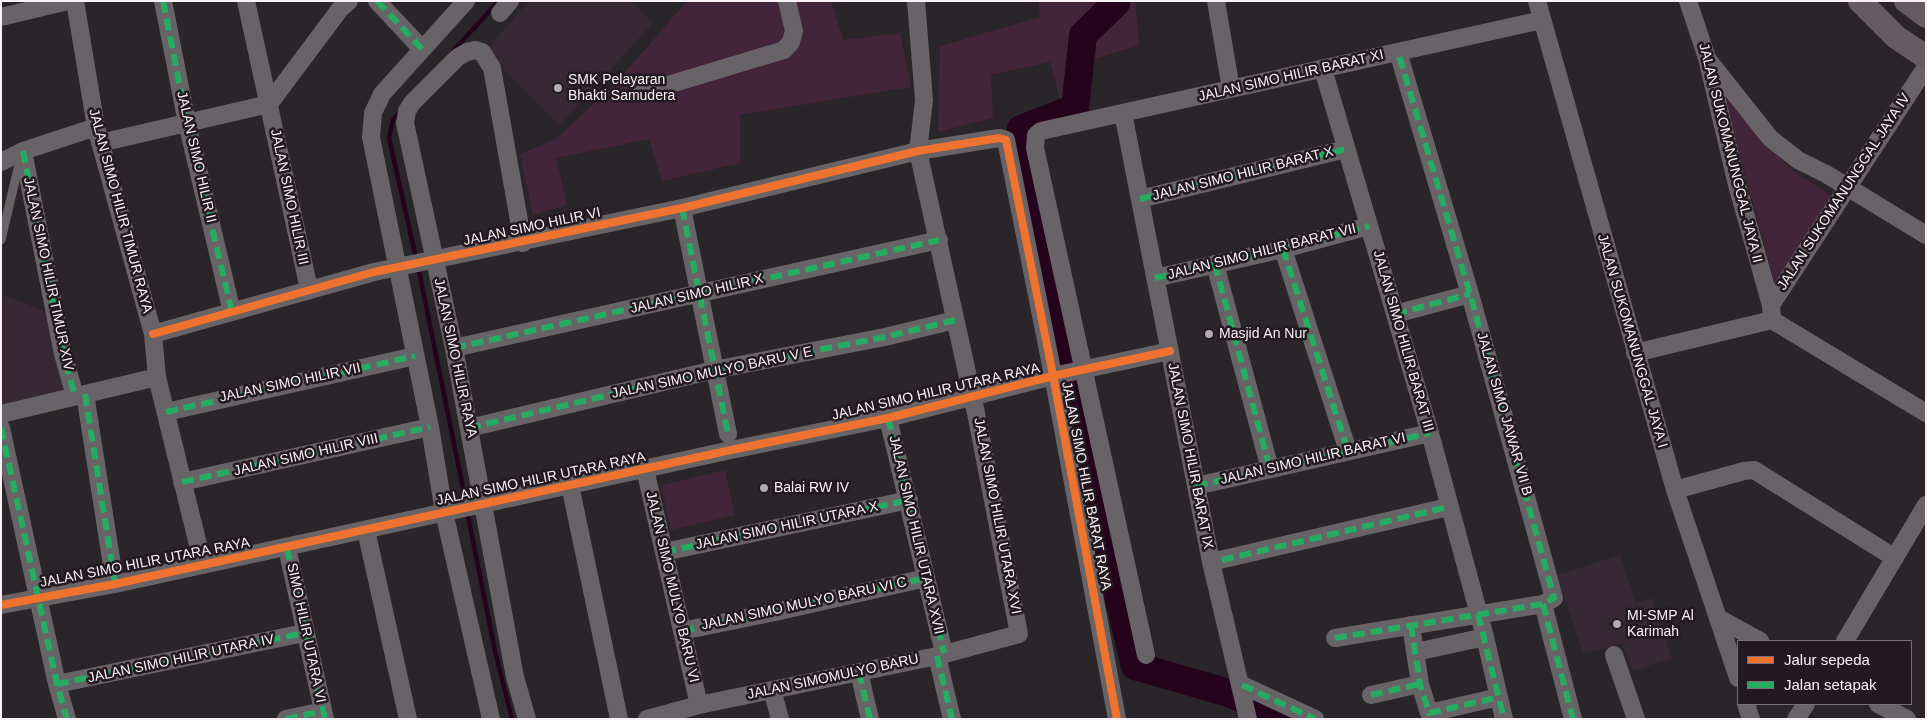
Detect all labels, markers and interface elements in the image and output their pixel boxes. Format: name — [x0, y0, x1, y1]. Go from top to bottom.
street label: JALAN SUKOMANUNGGAL JAYA II — [1695, 41, 1765, 265]
street label: JALAN SIMO HILIR BARAT XI — [1197, 46, 1385, 106]
place label: SMK Pelayaran Bhakti Samudera — [568, 72, 675, 104]
marker: SMK Pelayaran Bhakti Samudera — [552, 82, 564, 94]
street label: JALAN SIMO HILIR II — [173, 90, 219, 224]
street label: JALAN SUKOMANUNGGAL JAYA IV — [1774, 90, 1914, 294]
street label: JALAN SIMO HILIR TIMUR RAYA — [85, 107, 155, 315]
street label: JALAN SIMO HILIR III — [266, 128, 312, 266]
street label: JALAN SIMO HILIR BARAT X — [1151, 143, 1335, 205]
street label: JALAN SIMO HILIR TIMUR XIV — [19, 176, 77, 372]
street label: JALAN SIMO HILIR VI — [462, 204, 602, 250]
street label: JALAN SIMO HILIR BARAT VII — [1166, 220, 1358, 284]
street label: JALAN SUKOMANUNGGAL JAYA I — [1593, 232, 1671, 450]
street label: JALAN SIMO HILIR BARAT III — [1369, 248, 1437, 434]
street label: JALAN SIMO HILIR X — [629, 271, 765, 317]
street label: JALAN SIMO HILIR RAYA — [430, 277, 480, 439]
place label: Masjid An Nur — [1219, 326, 1307, 342]
marker: Masjid An Nur — [1203, 328, 1215, 340]
street label: JALAN SIMO JAWAR VII B — [1473, 330, 1535, 498]
street label: JALAN SIMO MULYO BARU V E — [610, 343, 814, 403]
street label: JALAN SIMO HILIR VII — [218, 360, 362, 406]
street label: JALAN SIMO HILIR UTARA RAYA — [830, 360, 1042, 424]
street label: JALAN SIMO HILIR BARAT IX — [1164, 361, 1216, 551]
street label: JALAN SIMO HILIR BARAT RAYA — [1057, 380, 1115, 592]
street label: JALAN SIMO HILIR UTARA XVI — [970, 416, 1024, 616]
street label: JALAN SIMO HILIR BARAT VI — [1219, 429, 1407, 489]
street label: JALAN SIMO HILIR VIII — [232, 430, 380, 480]
street label: JALAN SIMO HILIR UTARA XVII — [885, 434, 947, 636]
street label: JALAN SIMO HILIR UTARA RAYA — [435, 449, 647, 509]
place label: Balai RW IV — [774, 480, 849, 496]
marker: Balai RW IV — [758, 482, 770, 494]
street label: JALAN SIMO MULYO BARU VI — [642, 490, 702, 684]
street label: JALAN SIMO HILIR UTARA X — [694, 498, 880, 554]
street label: JALAN SIMO HILIR UTARA RAYA — [39, 534, 251, 592]
street label: SIMO HILIR UTARA VI — [283, 561, 329, 705]
street label: JALAN SIMO MULYO BARU VI C — [700, 574, 908, 634]
place label: MI-SMP Al Karimah — [1627, 608, 1694, 640]
marker: MI-SMP Al Karimah — [1611, 618, 1623, 630]
street label: JALAN SIMO HILIR UTARA IV — [86, 631, 276, 687]
legend — [1737, 640, 1912, 705]
street label: JALAN SIMOMULYO BARU — [746, 651, 920, 703]
text: Jalur sepeda — [1784, 651, 1870, 668]
text: Jalan setapak — [1784, 676, 1877, 693]

